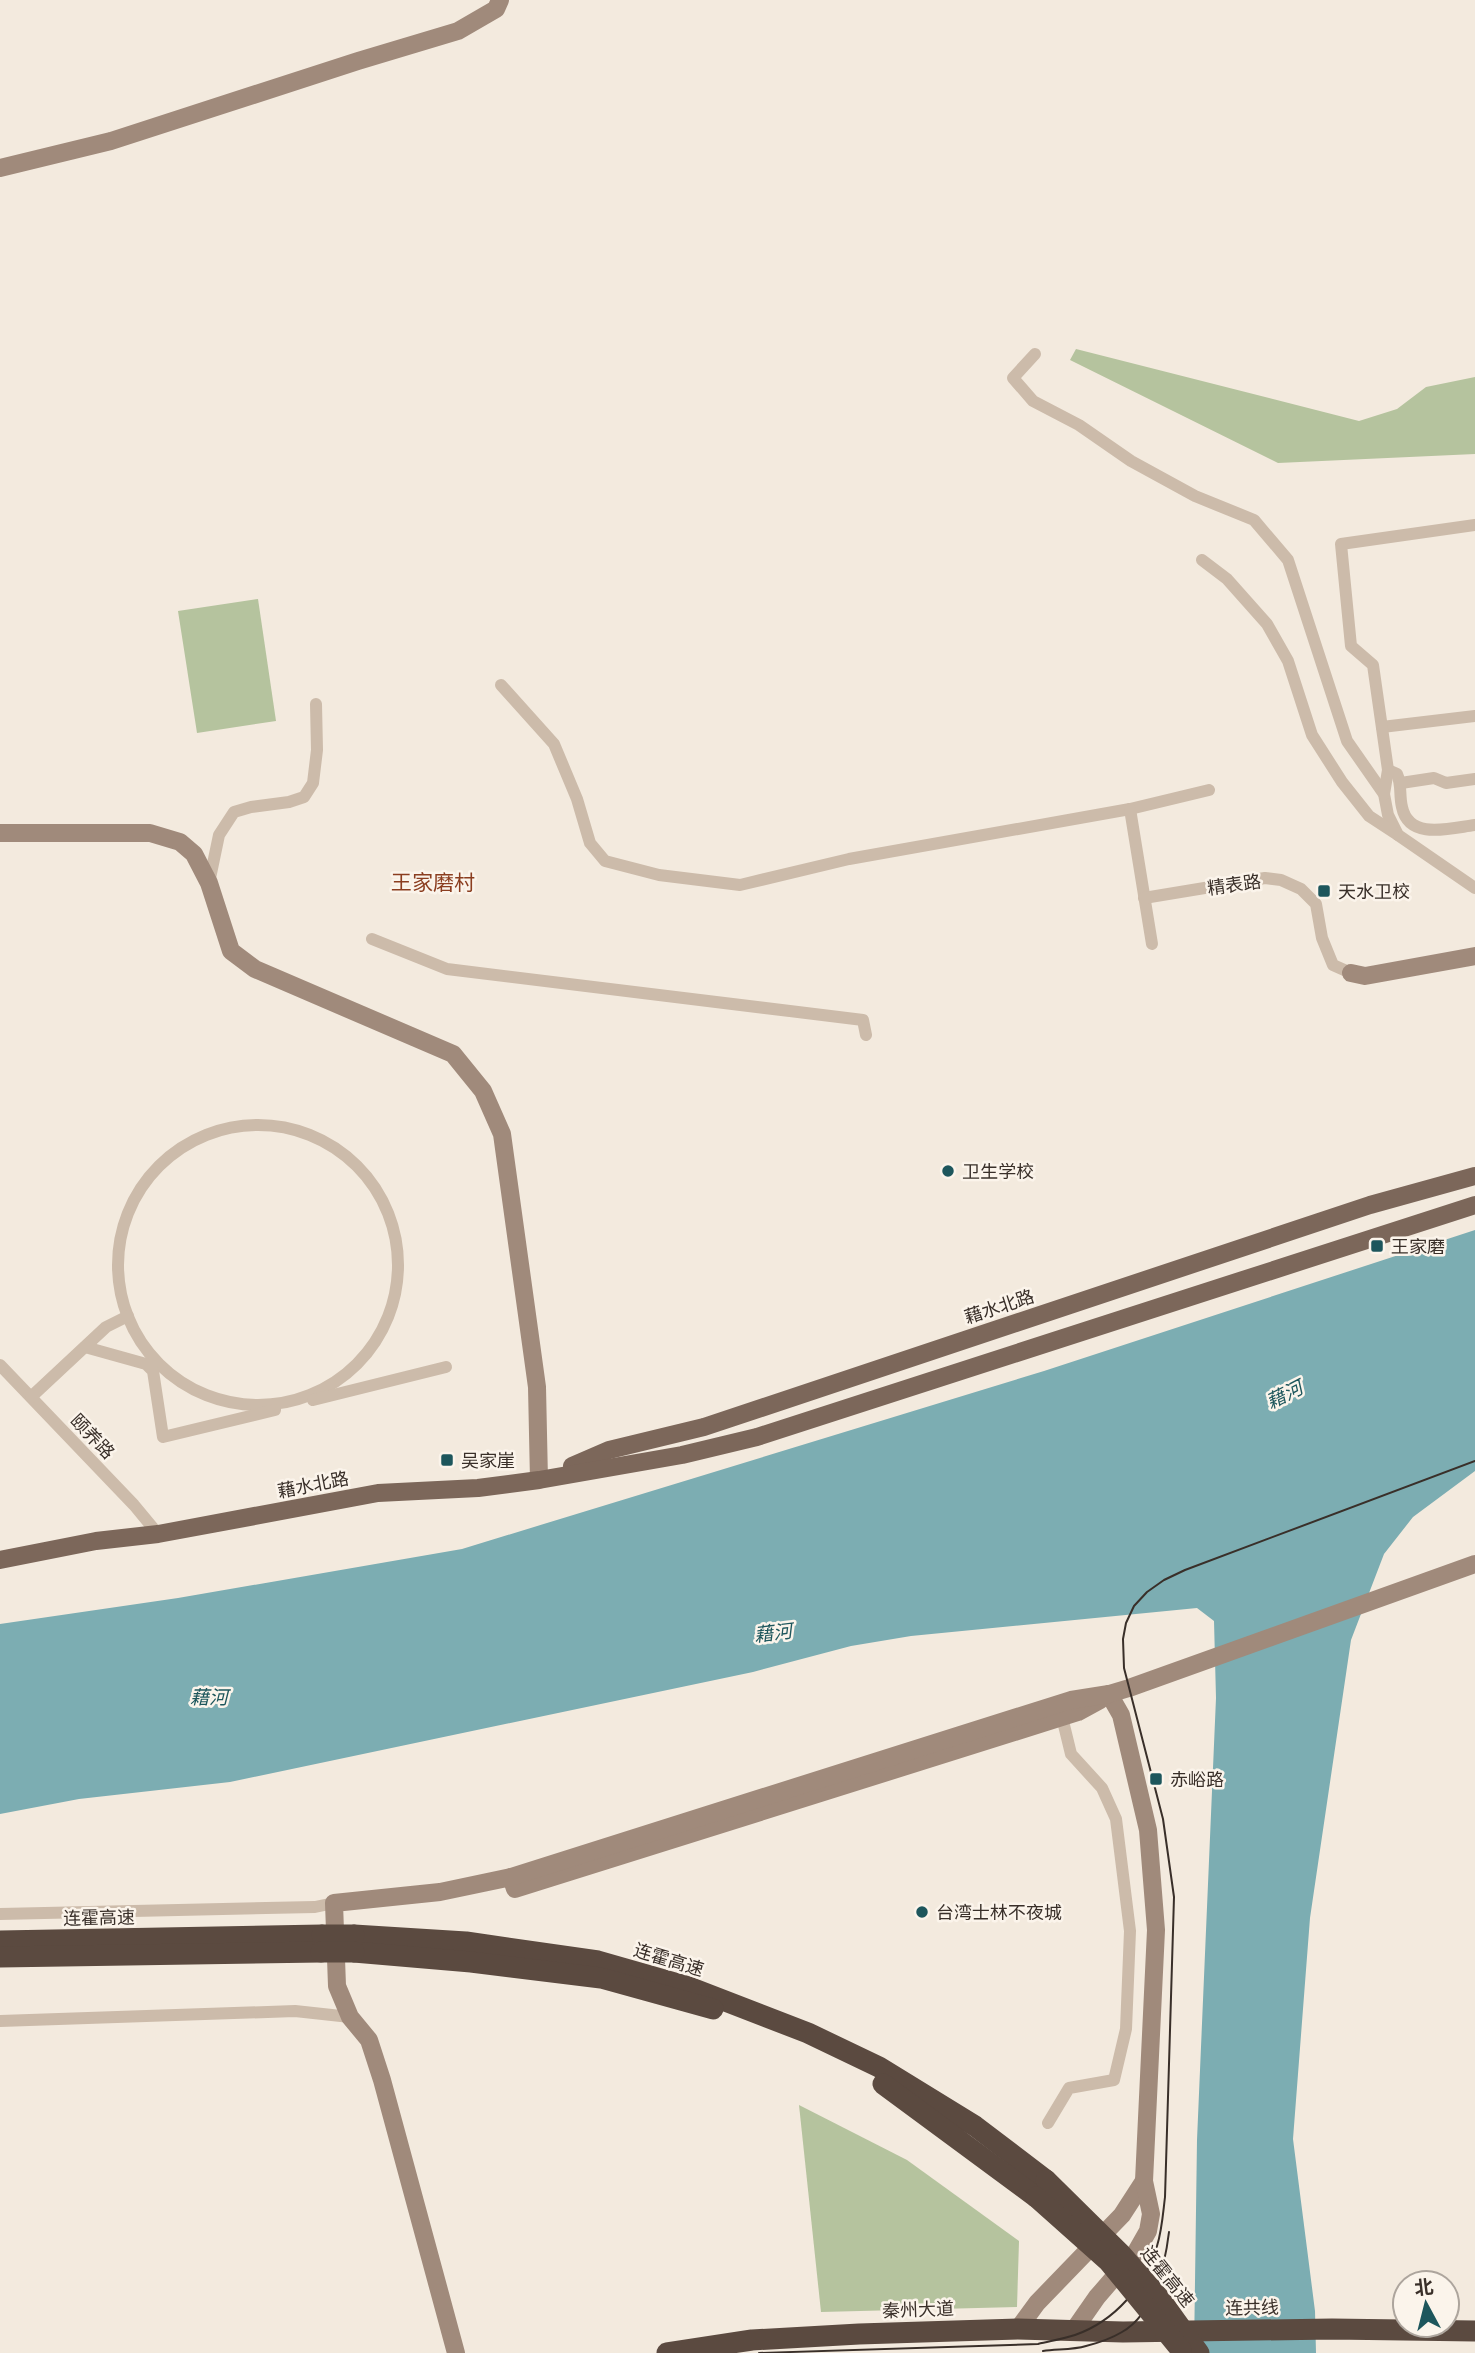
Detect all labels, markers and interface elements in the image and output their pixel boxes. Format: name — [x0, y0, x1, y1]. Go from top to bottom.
district label: 王家磨村 — [391, 869, 475, 894]
street label: 精表路 — [1206, 869, 1262, 899]
place label: 天水卫校 — [1338, 880, 1410, 902]
marker: 天水卫校 — [1316, 883, 1332, 899]
place label: 卫生学校 — [962, 1160, 1034, 1182]
marker: 卫生学校 — [940, 1163, 956, 1179]
place label: 王家磨 — [1391, 1235, 1445, 1257]
marker: 王家磨 — [1369, 1238, 1385, 1254]
street label: 藉水北路 — [961, 1284, 1037, 1328]
water label: 藉河 — [1262, 1373, 1310, 1413]
street label: 颐养路 — [66, 1409, 120, 1463]
place label: 吴家崖 — [461, 1449, 515, 1471]
marker: 吴家崖 — [439, 1452, 455, 1468]
street label: 藉水北路 — [276, 1466, 350, 1502]
water label: 藉河 — [753, 1618, 797, 1646]
water label: 藉河 — [190, 1685, 232, 1708]
place label: 赤峪路 — [1170, 1768, 1224, 1790]
marker: 赤峪路 — [1148, 1771, 1164, 1787]
place label: 台湾士林不夜城 — [936, 1901, 1062, 1923]
marker: 台湾士林不夜城 — [914, 1904, 930, 1920]
street label: 连霍高速 — [63, 1905, 135, 1929]
street label: 连霍高速 — [631, 1938, 707, 1980]
street label: 连霍高速 — [1137, 2241, 1199, 2311]
north arrow — [1391, 2269, 1461, 2339]
text: 北 — [1413, 2274, 1435, 2299]
street label: 连共线 — [1225, 2296, 1279, 2318]
street label: 秦州大道 — [882, 2297, 954, 2321]

